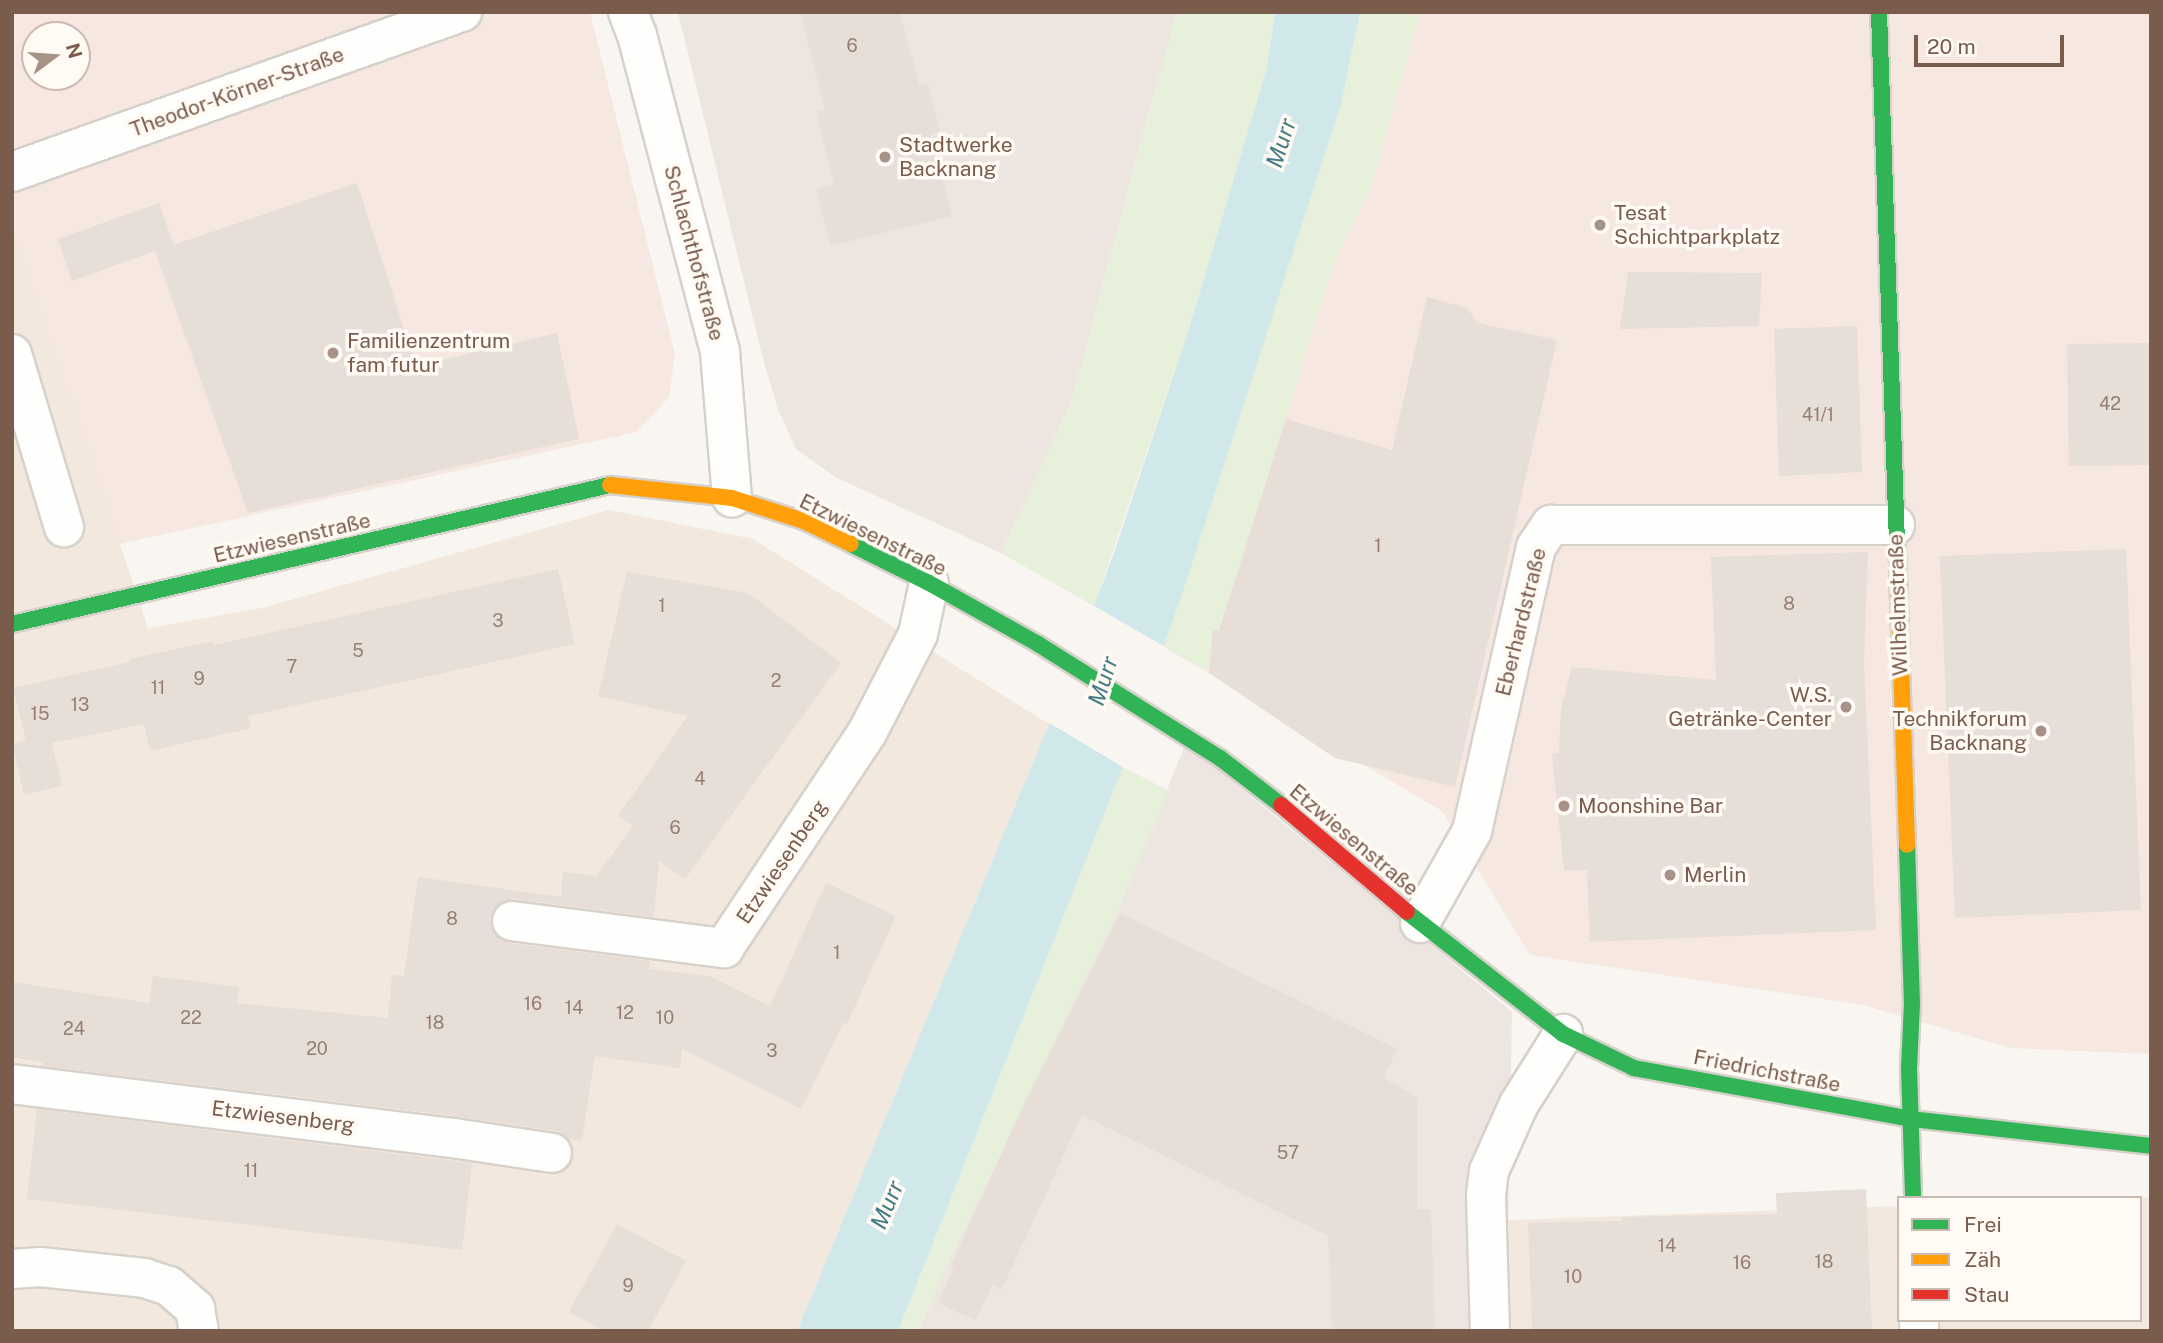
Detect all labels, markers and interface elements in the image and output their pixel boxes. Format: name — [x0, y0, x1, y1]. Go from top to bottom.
north arrow — [21, 21, 91, 91]
scale bar — [1918, 21, 2068, 65]
text: 20 m — [1927, 34, 1976, 59]
house number: 6 — [846, 35, 858, 57]
text: N — [62, 41, 87, 61]
street label: Theodor-Körner-Straße — [127, 42, 347, 142]
water label: Murr — [1260, 115, 1302, 171]
place label: Stadtwerke Backnang — [899, 132, 1013, 182]
marker: Stadtwerke Backnang — [877, 149, 893, 165]
street label: Schlachthofstraße — [658, 163, 730, 343]
place label: Tesat Schichtparkplatz — [1614, 200, 1780, 250]
marker: Tesat Schichtparkplatz — [1592, 217, 1608, 233]
place label: Familienzentrum fam futur — [347, 328, 510, 378]
marker: Familienzentrum fam futur — [325, 345, 341, 361]
house number: 42 — [2099, 393, 2121, 415]
house number: 41/1 — [1802, 404, 1834, 426]
street label: Etzwiesenstraße — [795, 488, 951, 582]
street label: Etzwiesenstraße — [211, 508, 373, 568]
street label: Wilhelmstraße — [1883, 533, 1913, 677]
house number: 1 — [1374, 535, 1382, 557]
street label: Eberhardstraße — [1490, 545, 1552, 699]
house number: 8 — [1783, 593, 1795, 615]
house number: 1 — [658, 595, 666, 617]
house number: 3 — [492, 610, 504, 632]
house number: 5 — [352, 640, 364, 662]
water label: Murr — [1082, 653, 1124, 709]
house number: 7 — [287, 656, 297, 678]
house number: 9 — [193, 668, 205, 690]
house number: 2 — [771, 670, 781, 692]
house number: 11 — [151, 677, 165, 699]
place label: W.S. Getränke-Center — [1668, 682, 1832, 732]
house number: 13 — [71, 694, 89, 716]
marker: W.S. Getränke-Center — [1838, 699, 1854, 715]
house number: 15 — [31, 703, 49, 725]
place label: Technikforum Backnang — [1892, 706, 2027, 756]
marker: Technikforum Backnang — [2033, 723, 2049, 739]
house number: 4 — [694, 768, 706, 790]
street label: Etzwiesenstraße — [1284, 779, 1424, 901]
place label: Moonshine Bar — [1578, 793, 1723, 819]
street label: Etzwiesenberg — [731, 795, 833, 929]
marker: Moonshine Bar — [1556, 798, 1572, 814]
house number: 6 — [669, 817, 681, 839]
place label: Merlin — [1684, 862, 1746, 888]
marker: Merlin — [1662, 867, 1678, 883]
house number: 8 — [446, 908, 458, 930]
house number: 1 — [833, 942, 841, 964]
house number: 16 — [524, 993, 542, 1015]
house number: 14 — [565, 997, 583, 1019]
house number: 12 — [616, 1002, 634, 1024]
house number: 22 — [180, 1007, 202, 1029]
house number: 10 — [656, 1007, 674, 1029]
house number: 18 — [426, 1012, 444, 1034]
house number: 24 — [63, 1018, 85, 1040]
house number: 20 — [306, 1038, 328, 1060]
house number: 3 — [766, 1040, 778, 1062]
street label: Friedrichstraße — [1691, 1044, 1843, 1098]
street label: Etzwiesenberg — [210, 1096, 356, 1138]
house number: 57 — [1277, 1142, 1299, 1164]
house number: 11 — [244, 1160, 258, 1182]
water label: Murr — [865, 1177, 909, 1233]
legend — [1897, 1196, 2142, 1322]
text: Frei — [1964, 1212, 2002, 1237]
house number: 14 — [1658, 1235, 1676, 1257]
text: Zäh — [1964, 1247, 2001, 1272]
house number: 18 — [1815, 1251, 1833, 1273]
house number: 16 — [1733, 1252, 1751, 1274]
house number: 10 — [1564, 1266, 1582, 1288]
house number: 9 — [622, 1275, 634, 1297]
text: Stau — [1964, 1282, 2010, 1307]

